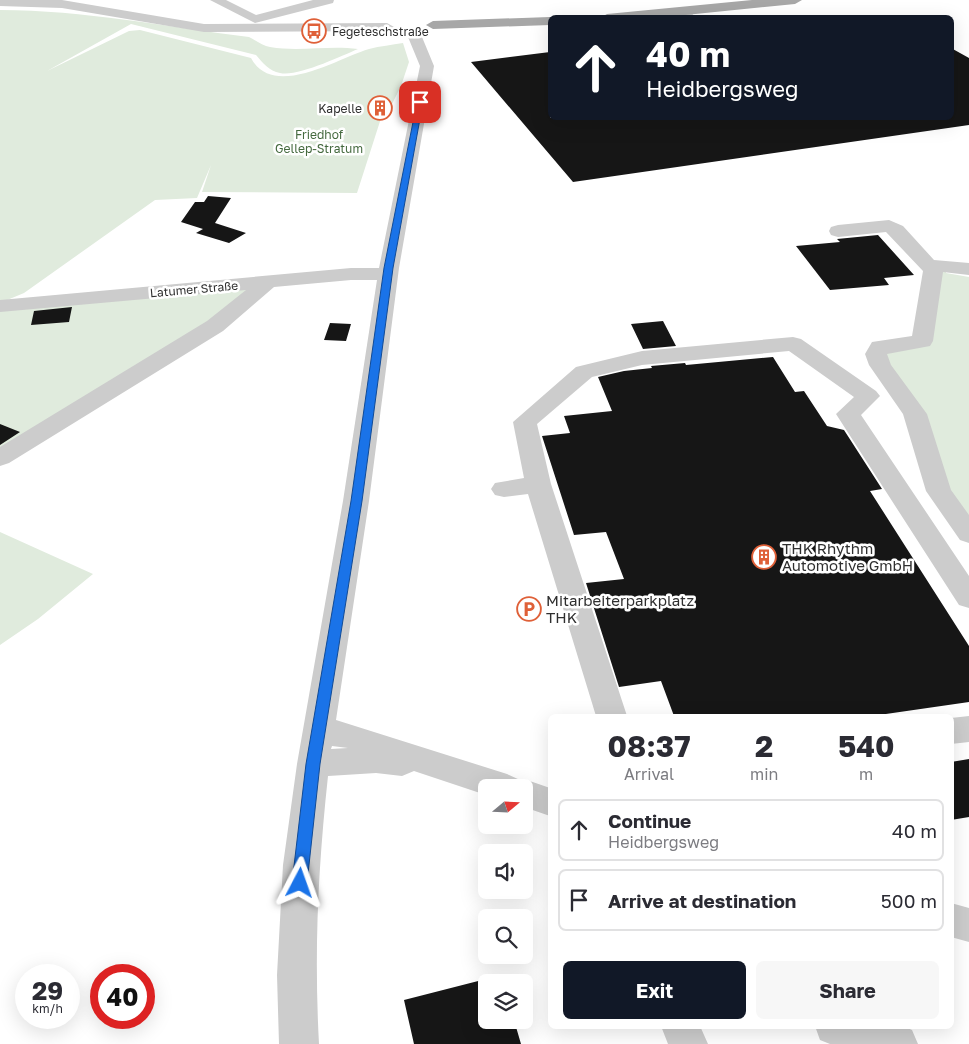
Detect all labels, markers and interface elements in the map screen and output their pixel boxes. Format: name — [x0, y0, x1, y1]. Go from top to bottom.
bus stop icon: Fegeteschstraße — [301, 18, 327, 44]
place label: Fegeteschstraße — [332, 24, 429, 39]
text: 40 m — [646, 33, 730, 75]
icon: ahead — [563, 35, 628, 100]
text: Heidbergsweg — [646, 75, 799, 102]
pin — [399, 81, 441, 123]
icon: arrive — [406, 88, 434, 116]
building icon: Kapelle — [367, 95, 393, 121]
place label: Kapelle — [318, 101, 362, 116]
park label: Friedhof Gellep-Stratum — [275, 127, 363, 156]
street label: Latumer Straße — [149, 278, 239, 300]
place label: THK Rhythm Automotive GmbH — [782, 539, 913, 574]
building icon: THK Rhythm Automotive GmbH — [751, 544, 777, 570]
place label: Mitarbeiterparkplatz THK — [546, 591, 694, 626]
parking icon: Mitarbeiterparkplatz THK — [516, 596, 542, 622]
text: 08:37 — [608, 728, 691, 764]
text: 2 — [755, 728, 773, 764]
text: 540 — [838, 728, 894, 764]
text: Arrival — [624, 764, 674, 784]
text: min — [750, 764, 778, 784]
text: m — [859, 764, 873, 784]
north arrow — [478, 779, 532, 834]
map controls — [478, 779, 533, 1029]
text: Continue — [608, 809, 691, 832]
icon: ahead — [565, 816, 593, 844]
text: 40 m — [892, 819, 937, 842]
text: Heidbergsweg — [608, 832, 719, 852]
button: sound — [478, 844, 533, 899]
position arrow — [273, 856, 325, 908]
icon: arrive — [565, 886, 593, 914]
text: Arrive at destination — [608, 889, 796, 912]
text: 500 m — [881, 889, 937, 912]
button: search — [478, 909, 533, 964]
button: Exit — [563, 961, 746, 1019]
button: Share — [756, 961, 939, 1019]
speed limit sign: 40 — [90, 964, 155, 1029]
button: layers — [478, 974, 533, 1029]
text: 29 — [32, 975, 63, 1006]
text: km/h — [32, 1001, 63, 1016]

